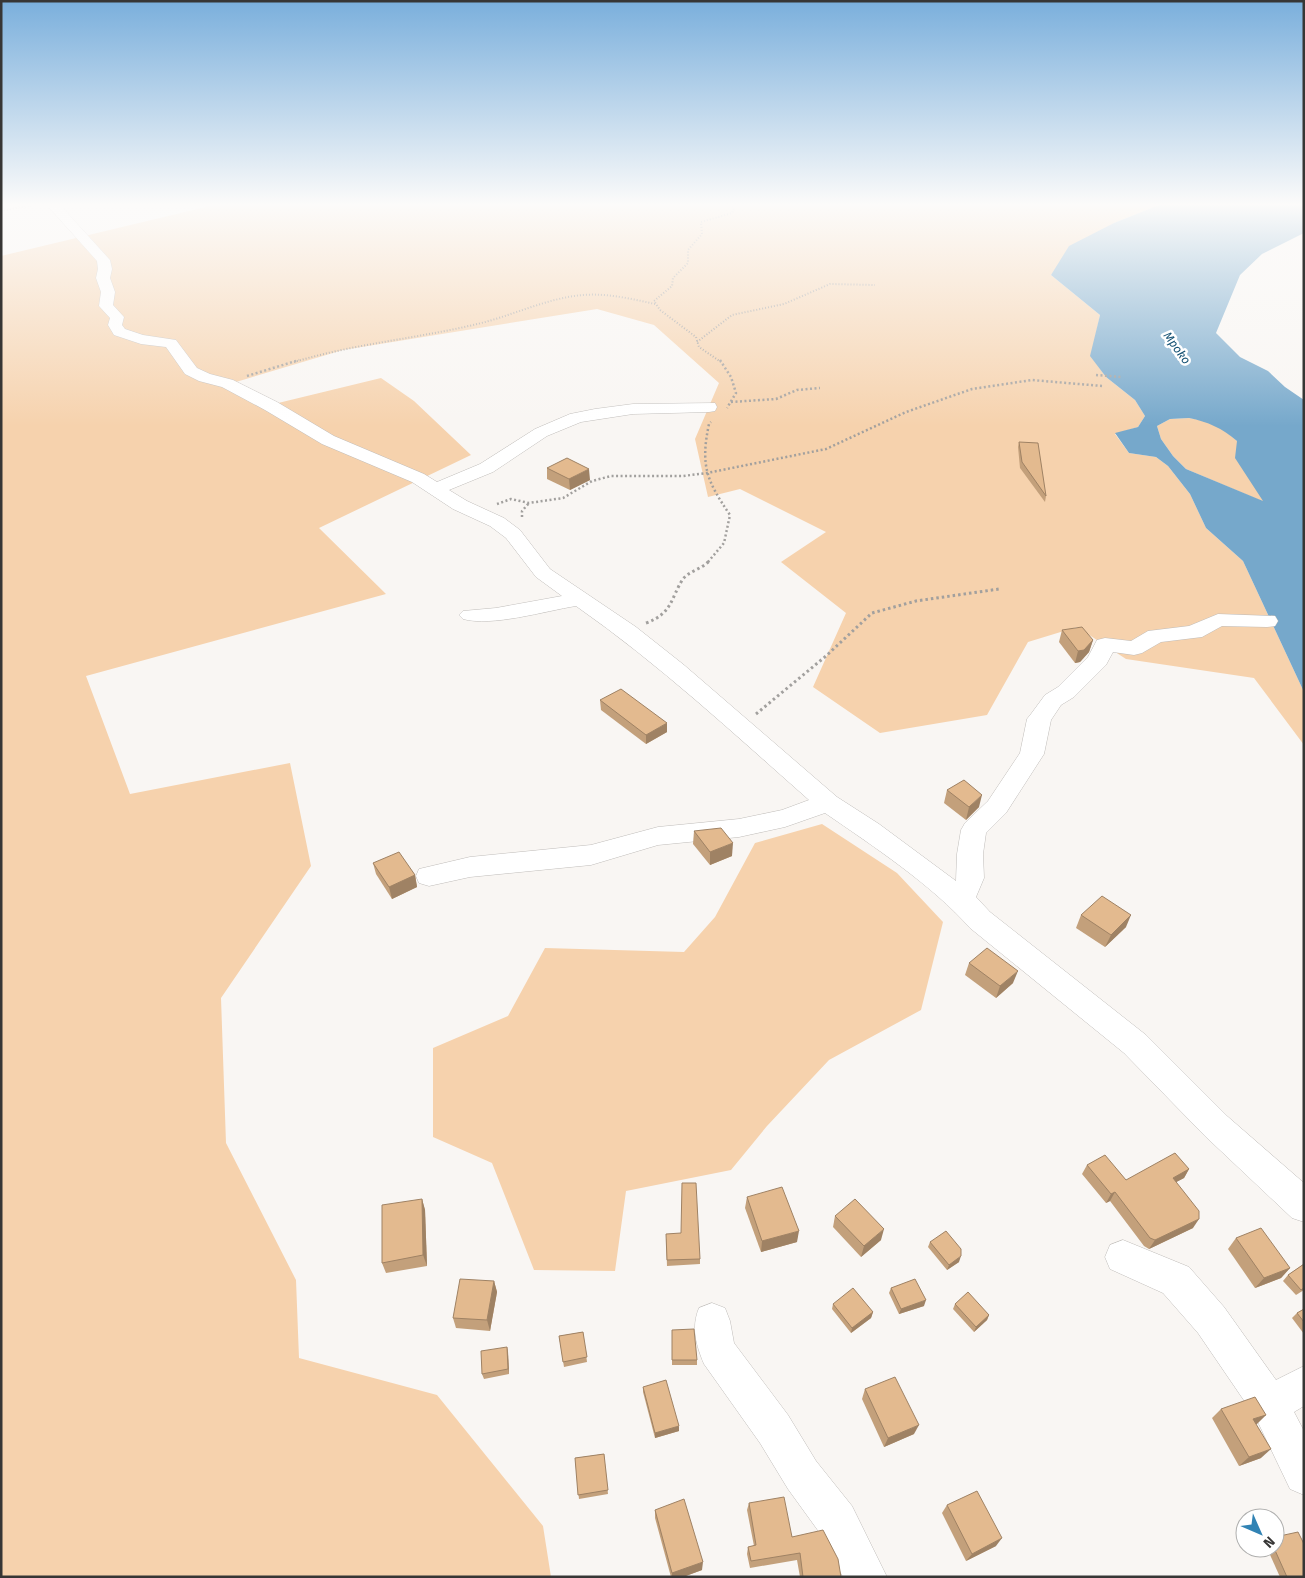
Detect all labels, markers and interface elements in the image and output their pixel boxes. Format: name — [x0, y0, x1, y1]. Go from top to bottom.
water label: Mpoko — [1161, 329, 1193, 367]
north arrow — [1235, 1508, 1285, 1558]
text: N — [1260, 1533, 1278, 1551]

